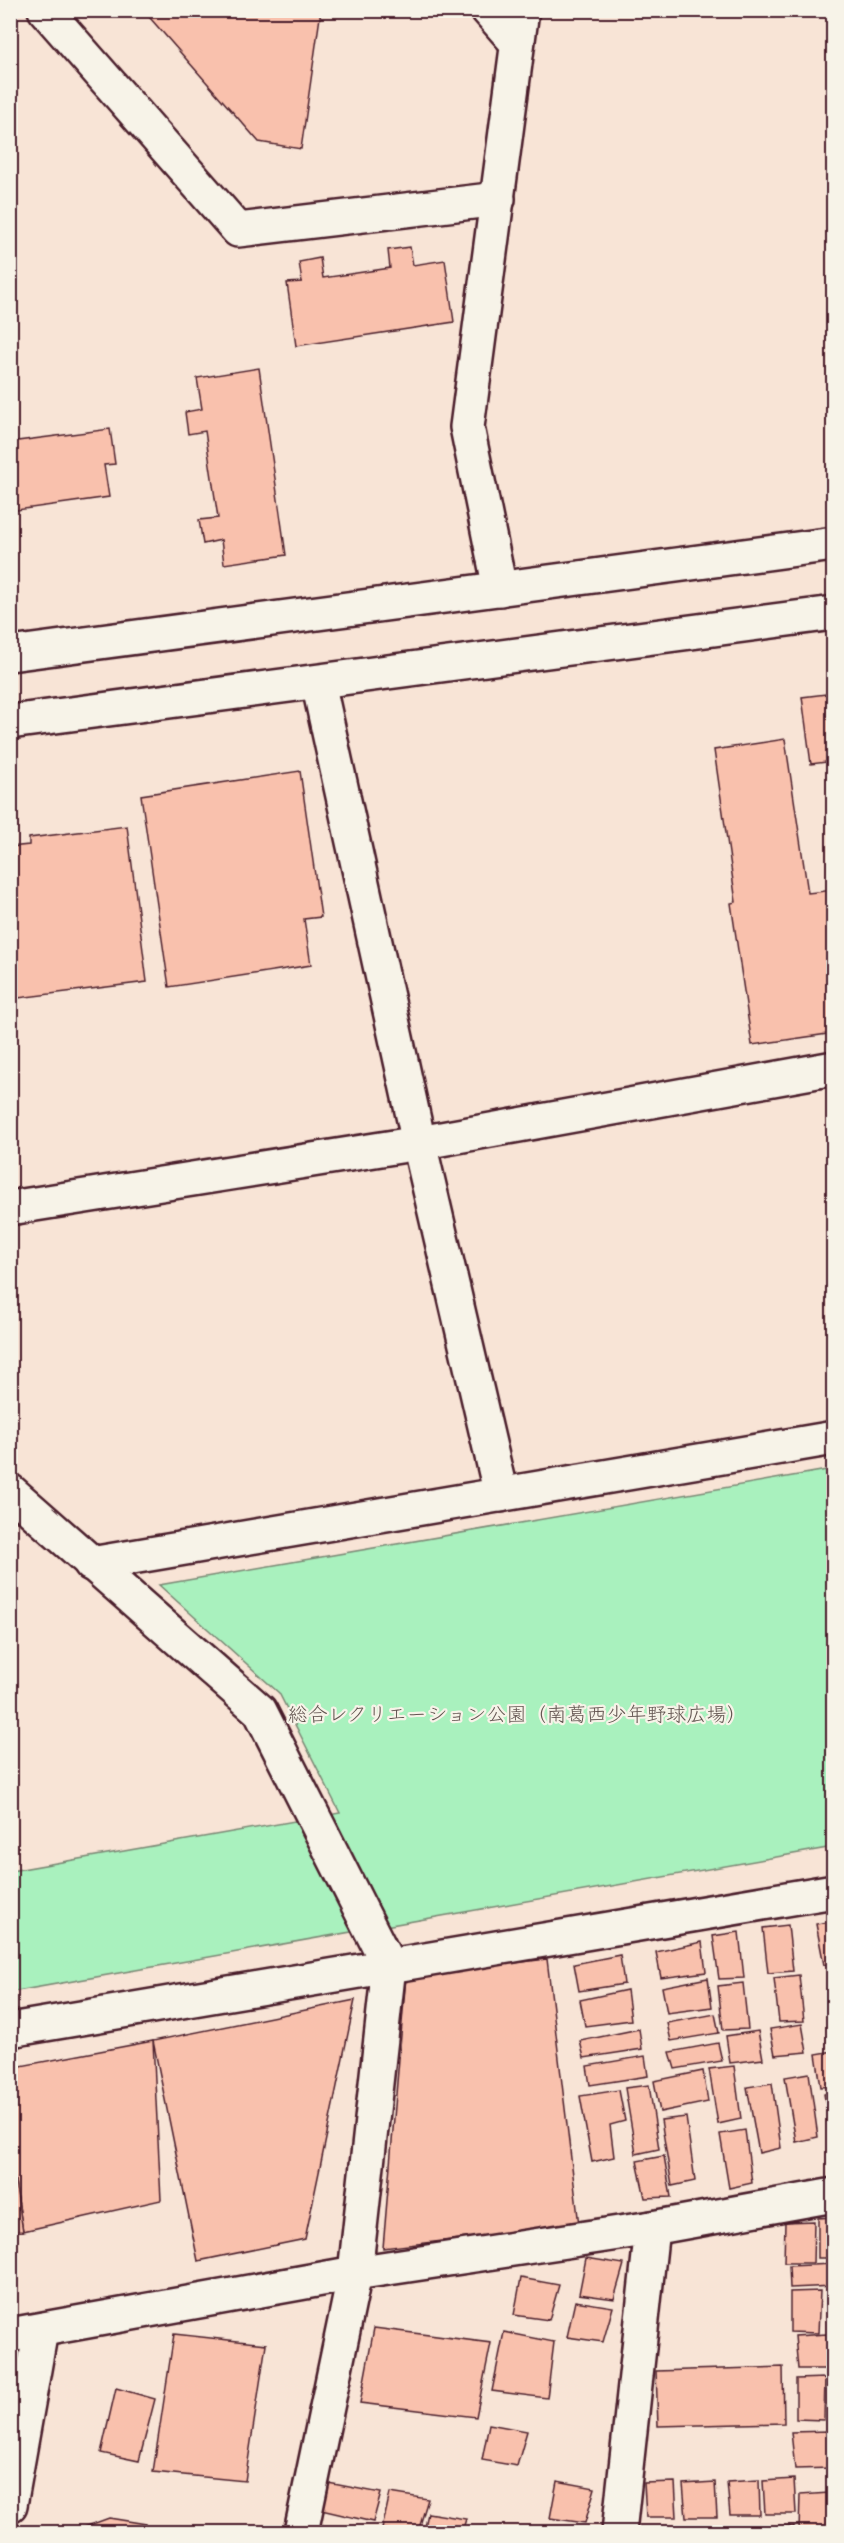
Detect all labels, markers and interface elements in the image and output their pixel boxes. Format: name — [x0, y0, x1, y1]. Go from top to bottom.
park label: 総合レクリエーション公園（南葛西少年野球広場） — [288, 1698, 746, 1728]

